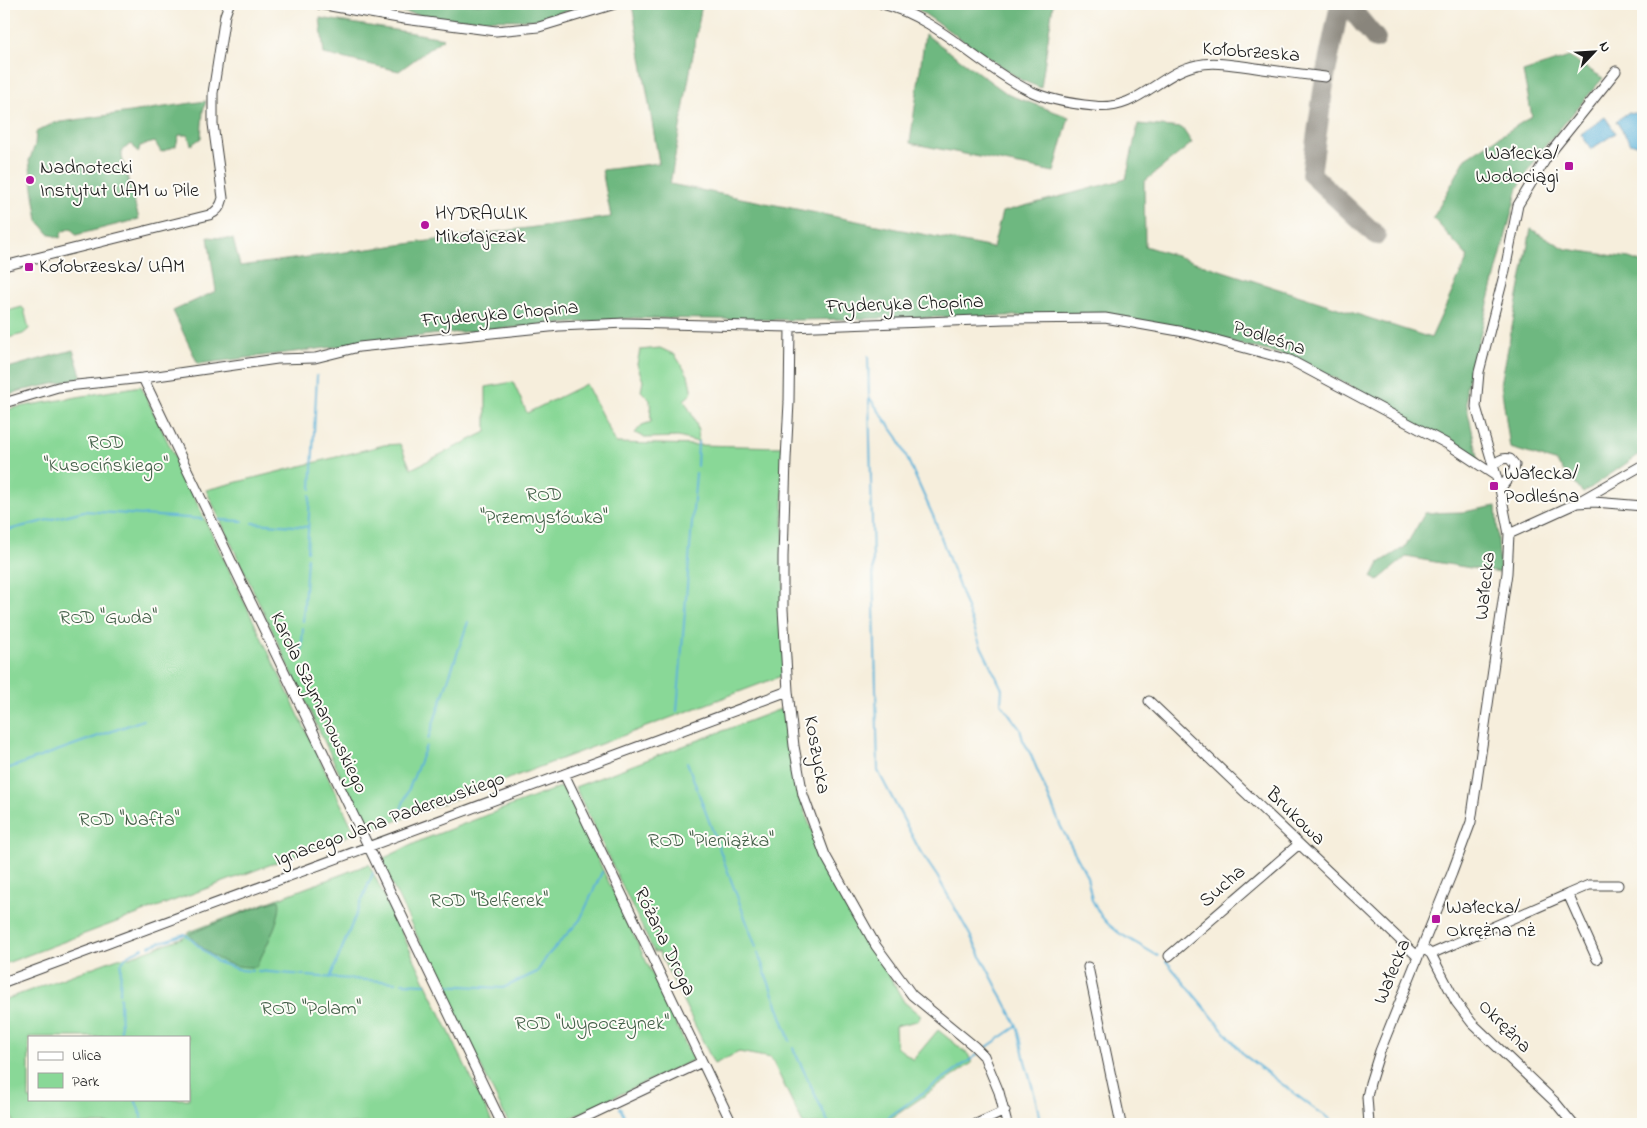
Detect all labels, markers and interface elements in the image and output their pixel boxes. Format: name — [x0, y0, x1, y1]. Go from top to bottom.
north arrow — [1570, 28, 1620, 78]
street label: Kołobrzeska — [1201, 35, 1301, 71]
text: N — [1593, 38, 1616, 56]
place label: Wałecka/ Wodociągi — [1476, 140, 1559, 193]
place label: Nadnotecki Instytut UAM w Pile — [40, 154, 199, 206]
marker: Wałecka/ Wodociągi — [1563, 160, 1575, 172]
marker: Nadnotecki Instytut UAM w Pile — [24, 174, 36, 186]
place label: HYDRAULIK Mikołajczak — [435, 200, 527, 252]
marker: HYDRAULIK Mikołajczak — [419, 219, 431, 231]
place label: Kołobrzeska/ UAM — [39, 253, 185, 282]
marker: Kołobrzeska/ UAM — [23, 261, 35, 273]
street label: Fryderyka Chopina — [825, 288, 984, 322]
street label: Fryderyka Chopina — [419, 294, 580, 336]
street label: Podleśna — [1229, 314, 1309, 364]
park label: ROD "Kusocińskiego" — [44, 429, 168, 482]
place label: Wałecka/ Podleśna — [1504, 460, 1579, 512]
marker: Wałecka/ Podleśna — [1488, 480, 1500, 492]
park label: ROD "Przemysłówka" — [480, 481, 608, 533]
street label: Wałecka — [1468, 551, 1504, 621]
park label: ROD "Gwda" — [59, 604, 157, 633]
street label: Karola Szymanowskiego — [261, 607, 375, 799]
street label: Koszycka — [795, 714, 837, 796]
street label: Ignacego Jana Paderewskiego — [271, 765, 510, 876]
street label: Brukowa — [1258, 780, 1332, 853]
park label: ROD "Nafta" — [79, 806, 180, 835]
park label: ROD "Pieniążka" — [648, 827, 774, 856]
street label: Sucha — [1193, 859, 1253, 915]
street label: Różana Droga — [624, 883, 703, 1002]
park label: ROD "Belferek" — [430, 887, 549, 916]
place label: Wałecka/ Okrężna nż — [1446, 894, 1536, 946]
marker: Wałecka/ Okrężna nż — [1430, 913, 1442, 925]
street label: Wałecka — [1367, 935, 1419, 1009]
street label: Okrężna — [1470, 993, 1538, 1061]
park label: ROD "Polam" — [261, 995, 362, 1024]
park label: ROD "Wypoczynek" — [515, 1010, 670, 1039]
legend — [28, 1036, 190, 1100]
text: Ulica — [72, 1045, 101, 1067]
text: Park — [72, 1071, 100, 1093]

